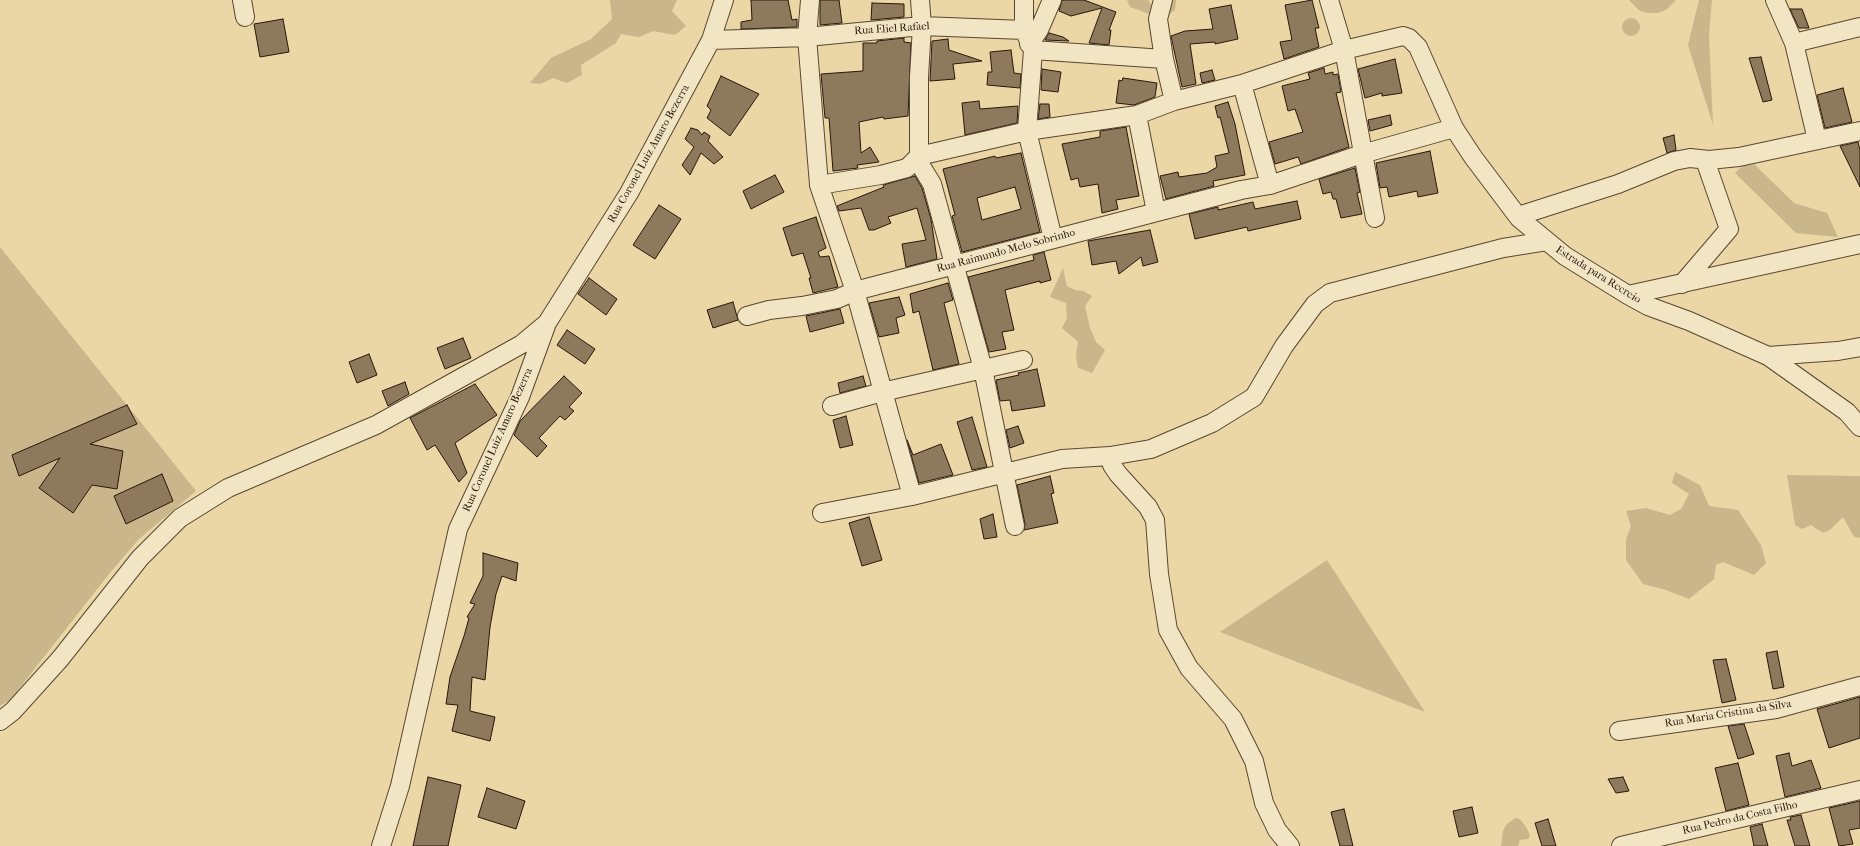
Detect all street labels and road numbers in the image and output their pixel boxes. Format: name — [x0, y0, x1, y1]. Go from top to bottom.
street label: Rua Eliel Rafael — [854, 20, 930, 38]
street label: Rua Coronel Luiz Amaro Bezerra — [605, 82, 693, 226]
street label: Rua Raimundo Melo Sobrinho — [935, 226, 1077, 276]
street label: Estrada para Recreio — [1553, 243, 1643, 307]
street label: Rua Coronel Luiz Amaro Bezerra — [460, 366, 536, 514]
street label: Rua Maria Cristina da Silva — [1664, 697, 1792, 731]
street label: Rua Pedro da Costa Filho — [1681, 798, 1799, 838]

